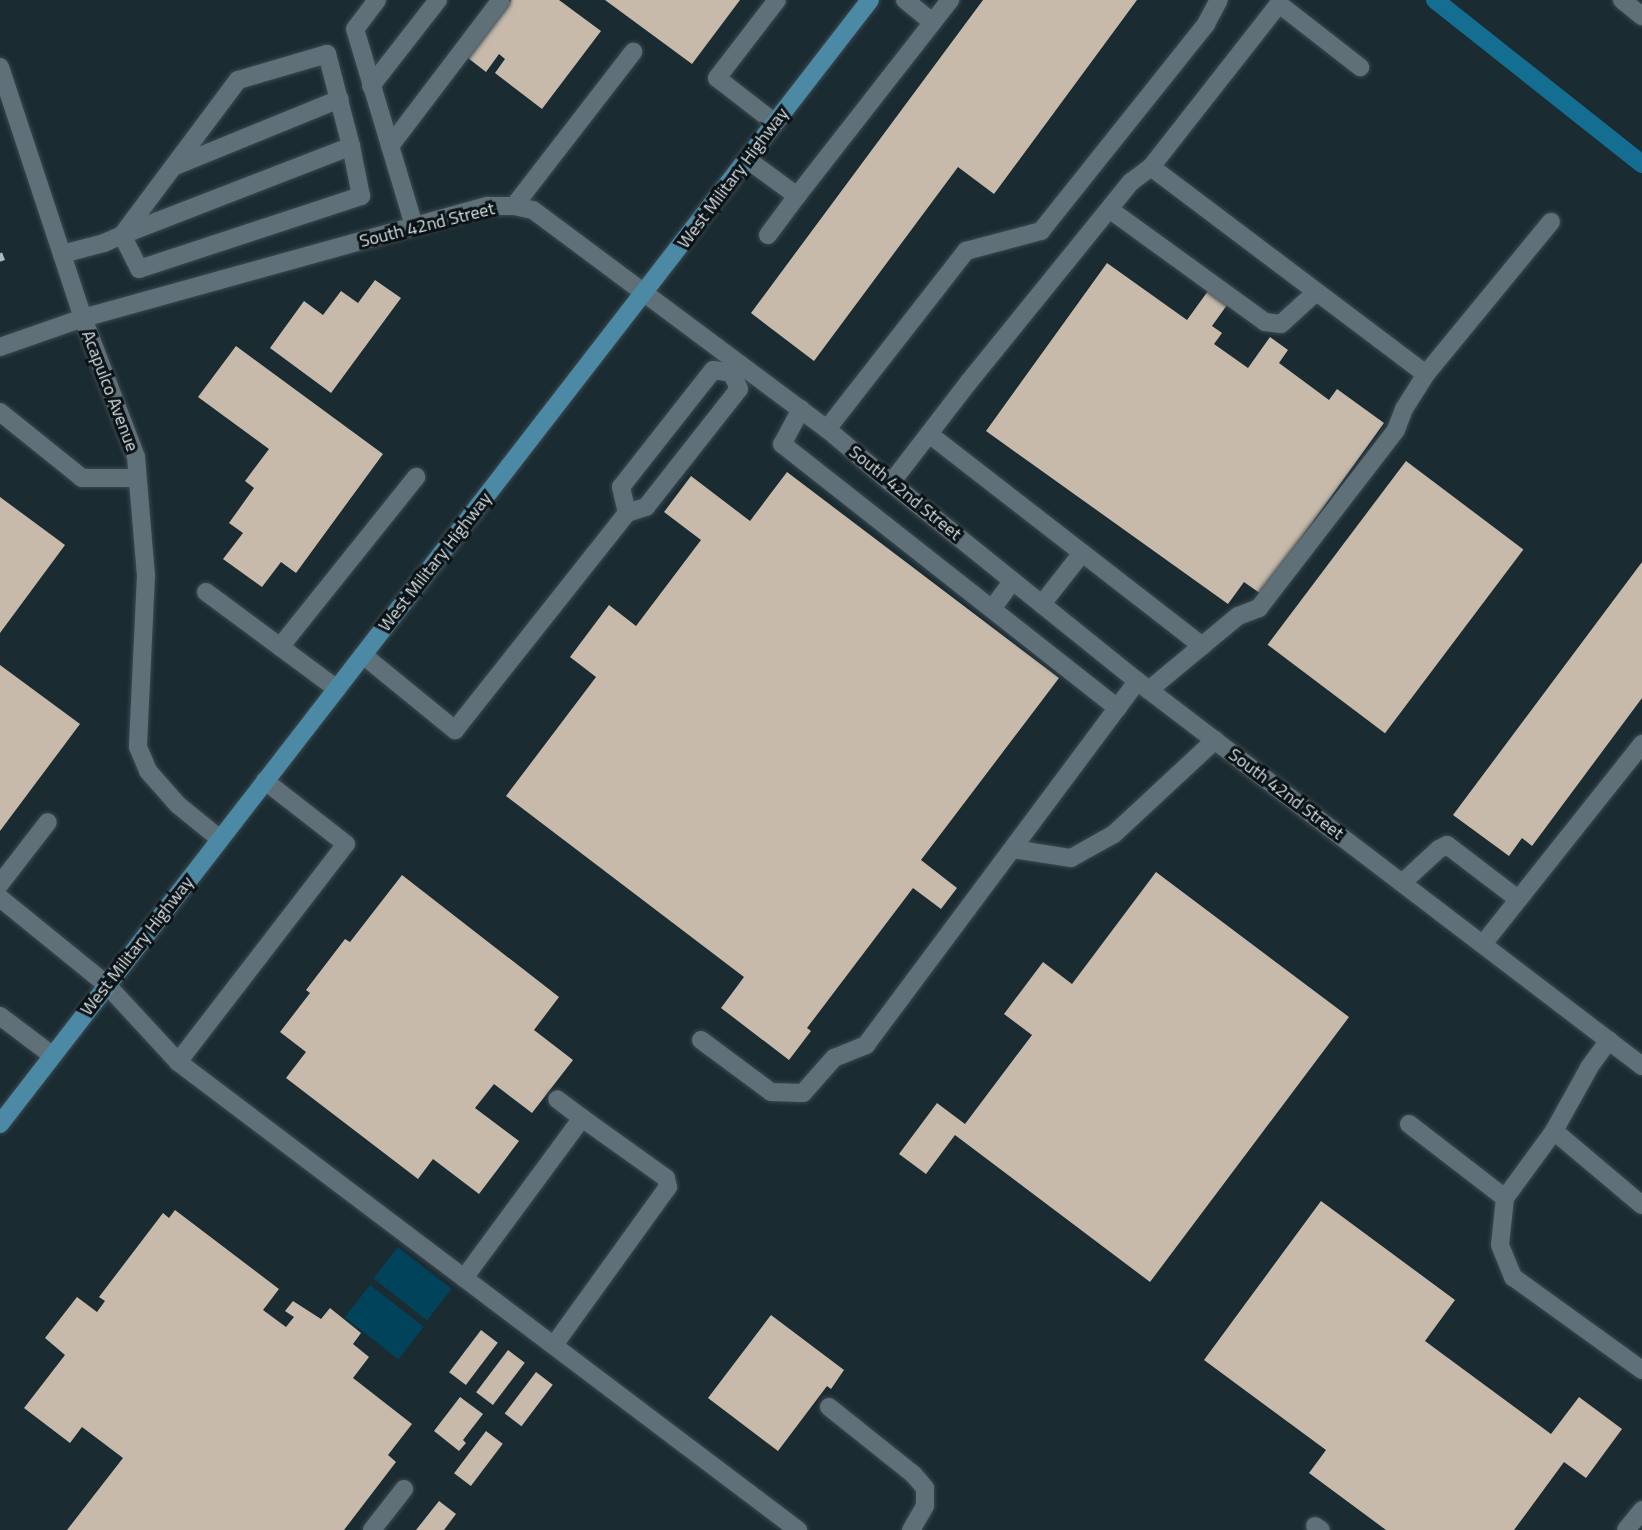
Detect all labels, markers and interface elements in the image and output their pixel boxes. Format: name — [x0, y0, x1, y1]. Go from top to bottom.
street label: West Military Highway — [673, 103, 793, 253]
street label: South 42nd Street — [357, 198, 497, 252]
street label: Acapulco Avenue — [77, 327, 143, 455]
street label: South 42nd Street — [844, 441, 966, 545]
street label: West Military Highway — [374, 488, 496, 636]
street label: South 42nd Street — [1224, 744, 1348, 844]
street label: West Military Highway — [76, 872, 198, 1020]

